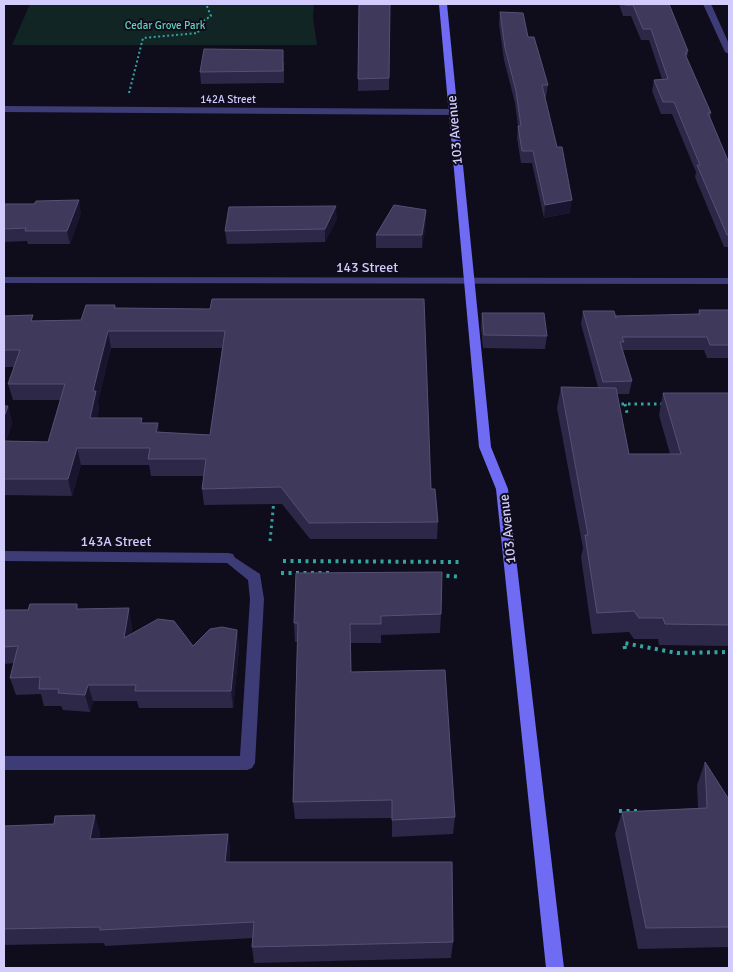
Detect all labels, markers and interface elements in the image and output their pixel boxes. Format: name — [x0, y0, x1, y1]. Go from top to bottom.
park label: Cedar Grove Park — [125, 19, 206, 32]
street label: 142A Street — [200, 93, 256, 106]
street label: 103 Avenue — [443, 95, 466, 165]
street label: 143 Street — [336, 259, 398, 276]
street label: 103 Avenue — [495, 493, 520, 564]
street label: 143A Street — [81, 533, 151, 550]

